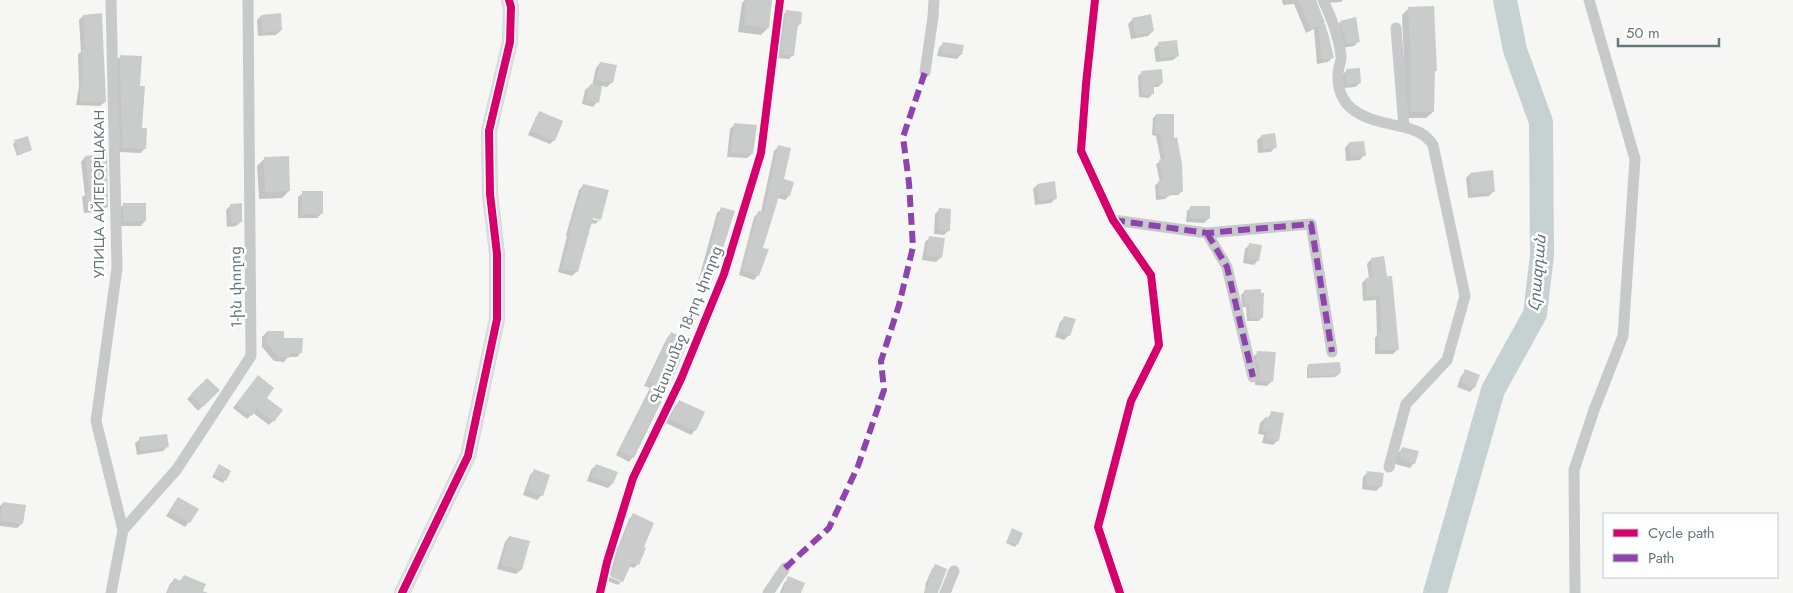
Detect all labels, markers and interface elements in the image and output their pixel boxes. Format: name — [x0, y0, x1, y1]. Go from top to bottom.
scale bar — [1618, 15, 1719, 47]
text: 50 m — [1626, 22, 1660, 44]
street label: УЛИЦА АЙГЕГОРЦАКАН — [88, 110, 110, 278]
water label: Հրազդան — [1522, 232, 1552, 312]
street label: Գետամեջ 18-րդ փողոց — [644, 242, 728, 408]
street label: 1-ին փողոց — [224, 246, 248, 328]
legend — [1603, 513, 1778, 578]
text: Cycle path — [1648, 522, 1715, 544]
text: Path — [1648, 547, 1674, 569]

